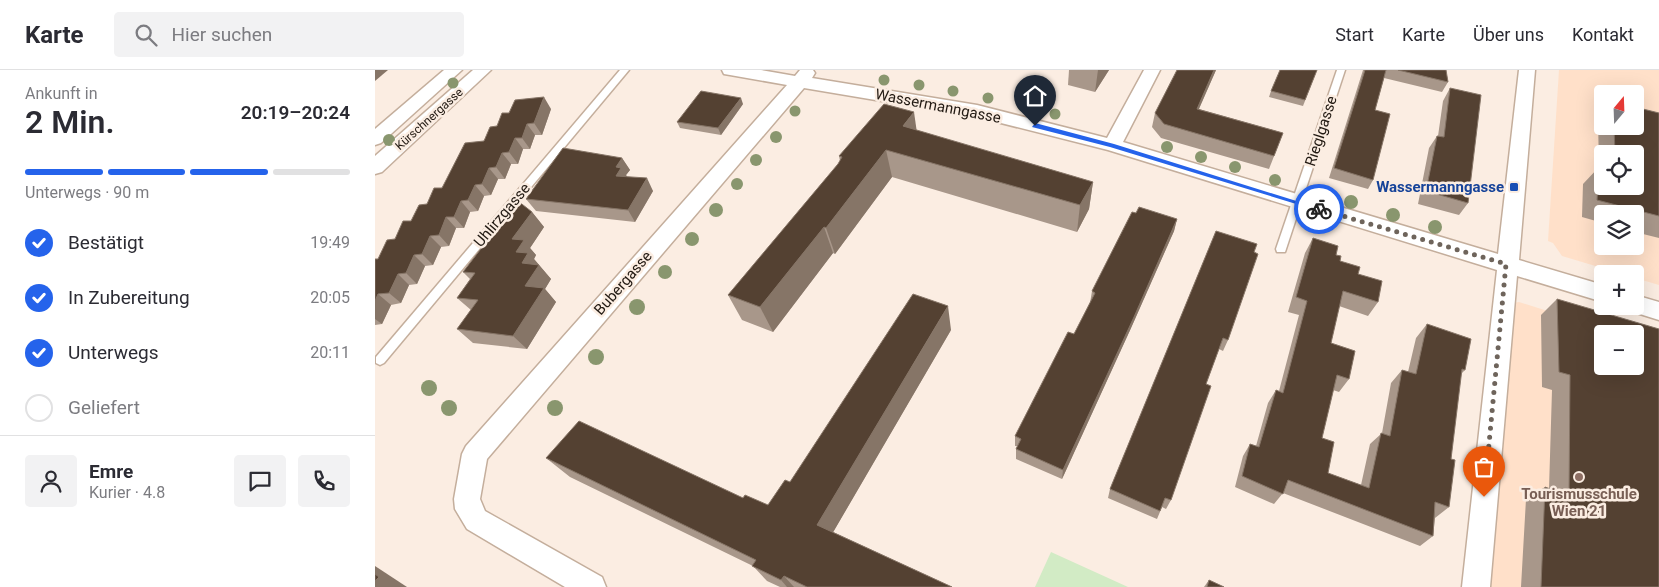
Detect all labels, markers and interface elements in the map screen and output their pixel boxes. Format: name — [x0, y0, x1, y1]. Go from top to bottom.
search box — [114, 12, 464, 57]
text: Karte — [25, 21, 84, 49]
icon: search — [132, 21, 160, 49]
text: Hier suchen — [172, 23, 272, 46]
text: Start — [1335, 24, 1374, 45]
text: Karte — [1402, 24, 1445, 45]
text: Über uns — [1473, 24, 1544, 45]
text: Kontakt — [1572, 24, 1634, 45]
pin — [1014, 75, 1056, 126]
icon: home — [1021, 82, 1049, 110]
text: Ankunft in — [25, 84, 98, 103]
street label: Kürschnergasse — [392, 85, 466, 153]
street label: Wassermanngasse — [874, 85, 1002, 127]
north arrow — [1594, 85, 1644, 135]
map controls — [1594, 85, 1644, 375]
street label: Rieglgasse — [1301, 93, 1341, 168]
text: 20:19–20:24 — [241, 101, 350, 124]
text: 2 Min. — [25, 103, 115, 141]
button: locate — [1594, 145, 1644, 195]
place label: Wassermanngasse — [1376, 178, 1504, 196]
street label: Uhlirzgasse — [470, 179, 534, 251]
marker: Wassermanngasse — [1508, 181, 1520, 193]
text: Unterwegs · 90 m — [25, 183, 149, 202]
courier — [1294, 184, 1344, 234]
icon: bike — [1305, 195, 1333, 223]
button: layers — [1594, 205, 1644, 255]
icon: check — [25, 229, 53, 257]
text: Bestätigt — [68, 231, 144, 254]
text: 19:49 — [310, 233, 350, 252]
street label: Bubergasse — [590, 247, 656, 319]
button: + — [1594, 265, 1644, 315]
icon: check — [25, 284, 53, 312]
text: In Zubereitung — [68, 286, 190, 309]
text: 20:05 — [310, 288, 350, 307]
button: − — [1594, 325, 1644, 375]
icon: check — [25, 339, 53, 367]
text: Unterwegs — [68, 341, 159, 364]
text: 20:11 — [310, 343, 350, 362]
text: Geliefert — [68, 396, 140, 419]
pin — [1463, 446, 1505, 497]
icon: bag — [1470, 453, 1498, 481]
button: person — [25, 455, 77, 507]
button: chat — [234, 455, 286, 507]
button: phone — [298, 455, 350, 507]
text: Emre — [89, 460, 133, 483]
marker: Tourismusschule Wien 21 — [1573, 471, 1585, 483]
text: Kurier · 4.8 — [89, 483, 165, 502]
place label: Tourismusschule Wien 21 — [1521, 485, 1637, 520]

